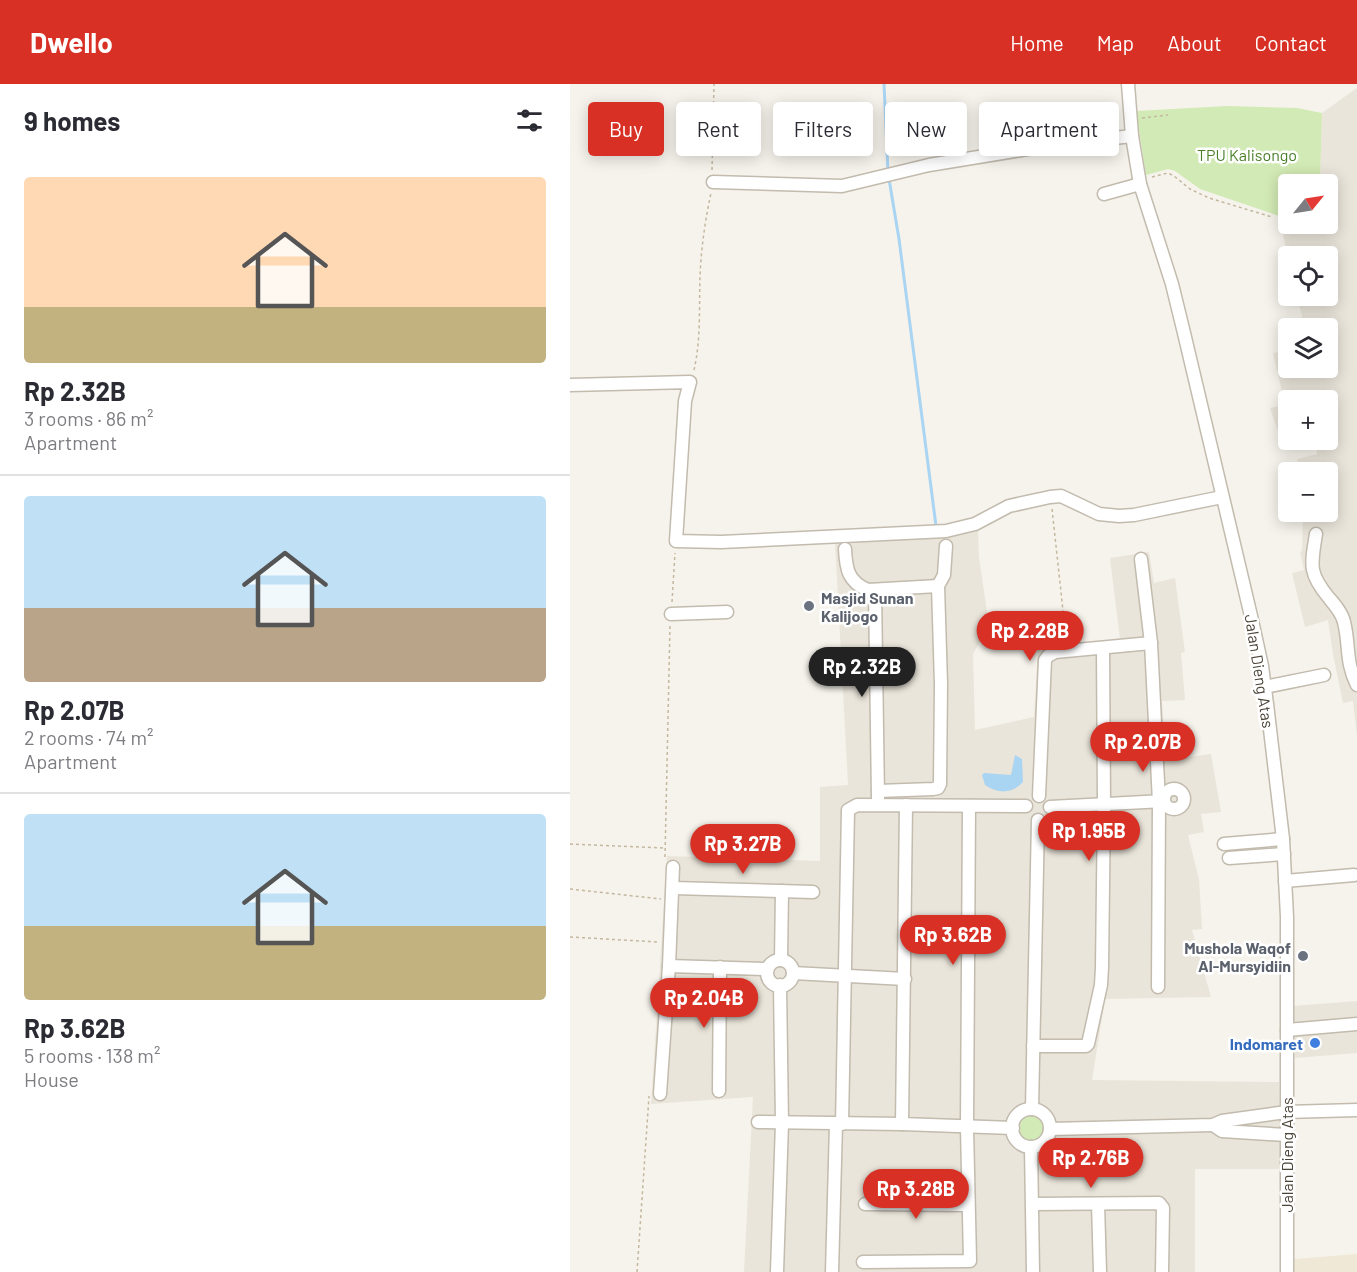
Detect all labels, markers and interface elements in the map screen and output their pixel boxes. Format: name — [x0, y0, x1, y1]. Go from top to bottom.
text: Dwello — [30, 25, 113, 59]
text: Home — [1010, 30, 1064, 55]
text: Map — [1097, 30, 1134, 55]
text: About — [1167, 30, 1222, 55]
text: Contact — [1255, 30, 1327, 55]
chip: Buy — [588, 102, 664, 156]
chip: Rent — [676, 102, 761, 156]
chip: Filters — [773, 102, 873, 156]
chip: New — [885, 102, 967, 156]
chip: Apartment — [979, 102, 1119, 156]
icon: filters — [513, 104, 546, 137]
text: 9 homes — [24, 105, 120, 136]
park label: TPU Kalisongo — [1197, 145, 1297, 164]
north arrow — [1278, 174, 1338, 234]
map controls — [1278, 174, 1338, 522]
icon: home — [231, 216, 339, 324]
button: locate — [1278, 246, 1338, 306]
button: layers — [1278, 318, 1338, 378]
text: Rp 2.32B — [24, 375, 126, 406]
button: + — [1278, 390, 1338, 450]
text: 3 rooms · 86 m² — [24, 406, 153, 430]
text: Apartment — [24, 430, 117, 454]
button: − — [1278, 462, 1338, 522]
icon: home — [231, 535, 339, 643]
place label: Masjid Sunan Kalijogo — [821, 588, 914, 625]
marker: Masjid Sunan Kalijogo — [802, 599, 816, 613]
pin: Rp 2.28B — [968, 611, 1092, 662]
street label: Jalan Dieng Atas — [1242, 613, 1278, 729]
text: Rp 2.28B — [991, 618, 1069, 642]
pin: Rp 2.32B — [800, 647, 924, 698]
text: Rp 2.32B — [823, 654, 901, 678]
text: Rp 2.07B — [24, 694, 125, 725]
pin: Rp 2.07B — [1081, 722, 1205, 773]
text: 2 rooms · 74 m² — [24, 725, 154, 749]
text: Rp 2.07B — [1104, 729, 1182, 753]
text: Apartment — [24, 749, 117, 773]
pin: Rp 1.95B — [1027, 811, 1151, 862]
text: Rp 1.95B — [1052, 818, 1126, 842]
pin: Rp 3.27B — [681, 824, 805, 875]
text: Rp 3.27B — [704, 831, 782, 855]
icon: home — [231, 853, 339, 961]
pin: Rp 3.62B — [891, 915, 1015, 966]
text: Rp 3.62B — [914, 922, 992, 946]
place label: Mushola Waqof Al-Mursyidiin — [1184, 938, 1291, 975]
marker: Mushola Waqof Al-Mursyidiin — [1296, 949, 1310, 963]
pin: Rp 2.04B — [642, 978, 766, 1029]
text: Rp 2.04B — [664, 985, 744, 1009]
text: Rp 3.62B — [24, 1012, 126, 1043]
place label: Indomaret — [1230, 1034, 1303, 1053]
marker: Indomaret — [1308, 1036, 1322, 1050]
text: 5 rooms · 138 m² — [24, 1043, 160, 1067]
text: House — [24, 1067, 79, 1091]
street label: Jalan Dieng Atas — [1277, 1097, 1296, 1213]
pin: Rp 2.76B — [1029, 1138, 1153, 1189]
text: Rp 2.76B — [1052, 1145, 1130, 1169]
pin: Rp 3.28B — [854, 1169, 978, 1220]
text: Rp 3.28B — [877, 1176, 955, 1200]

